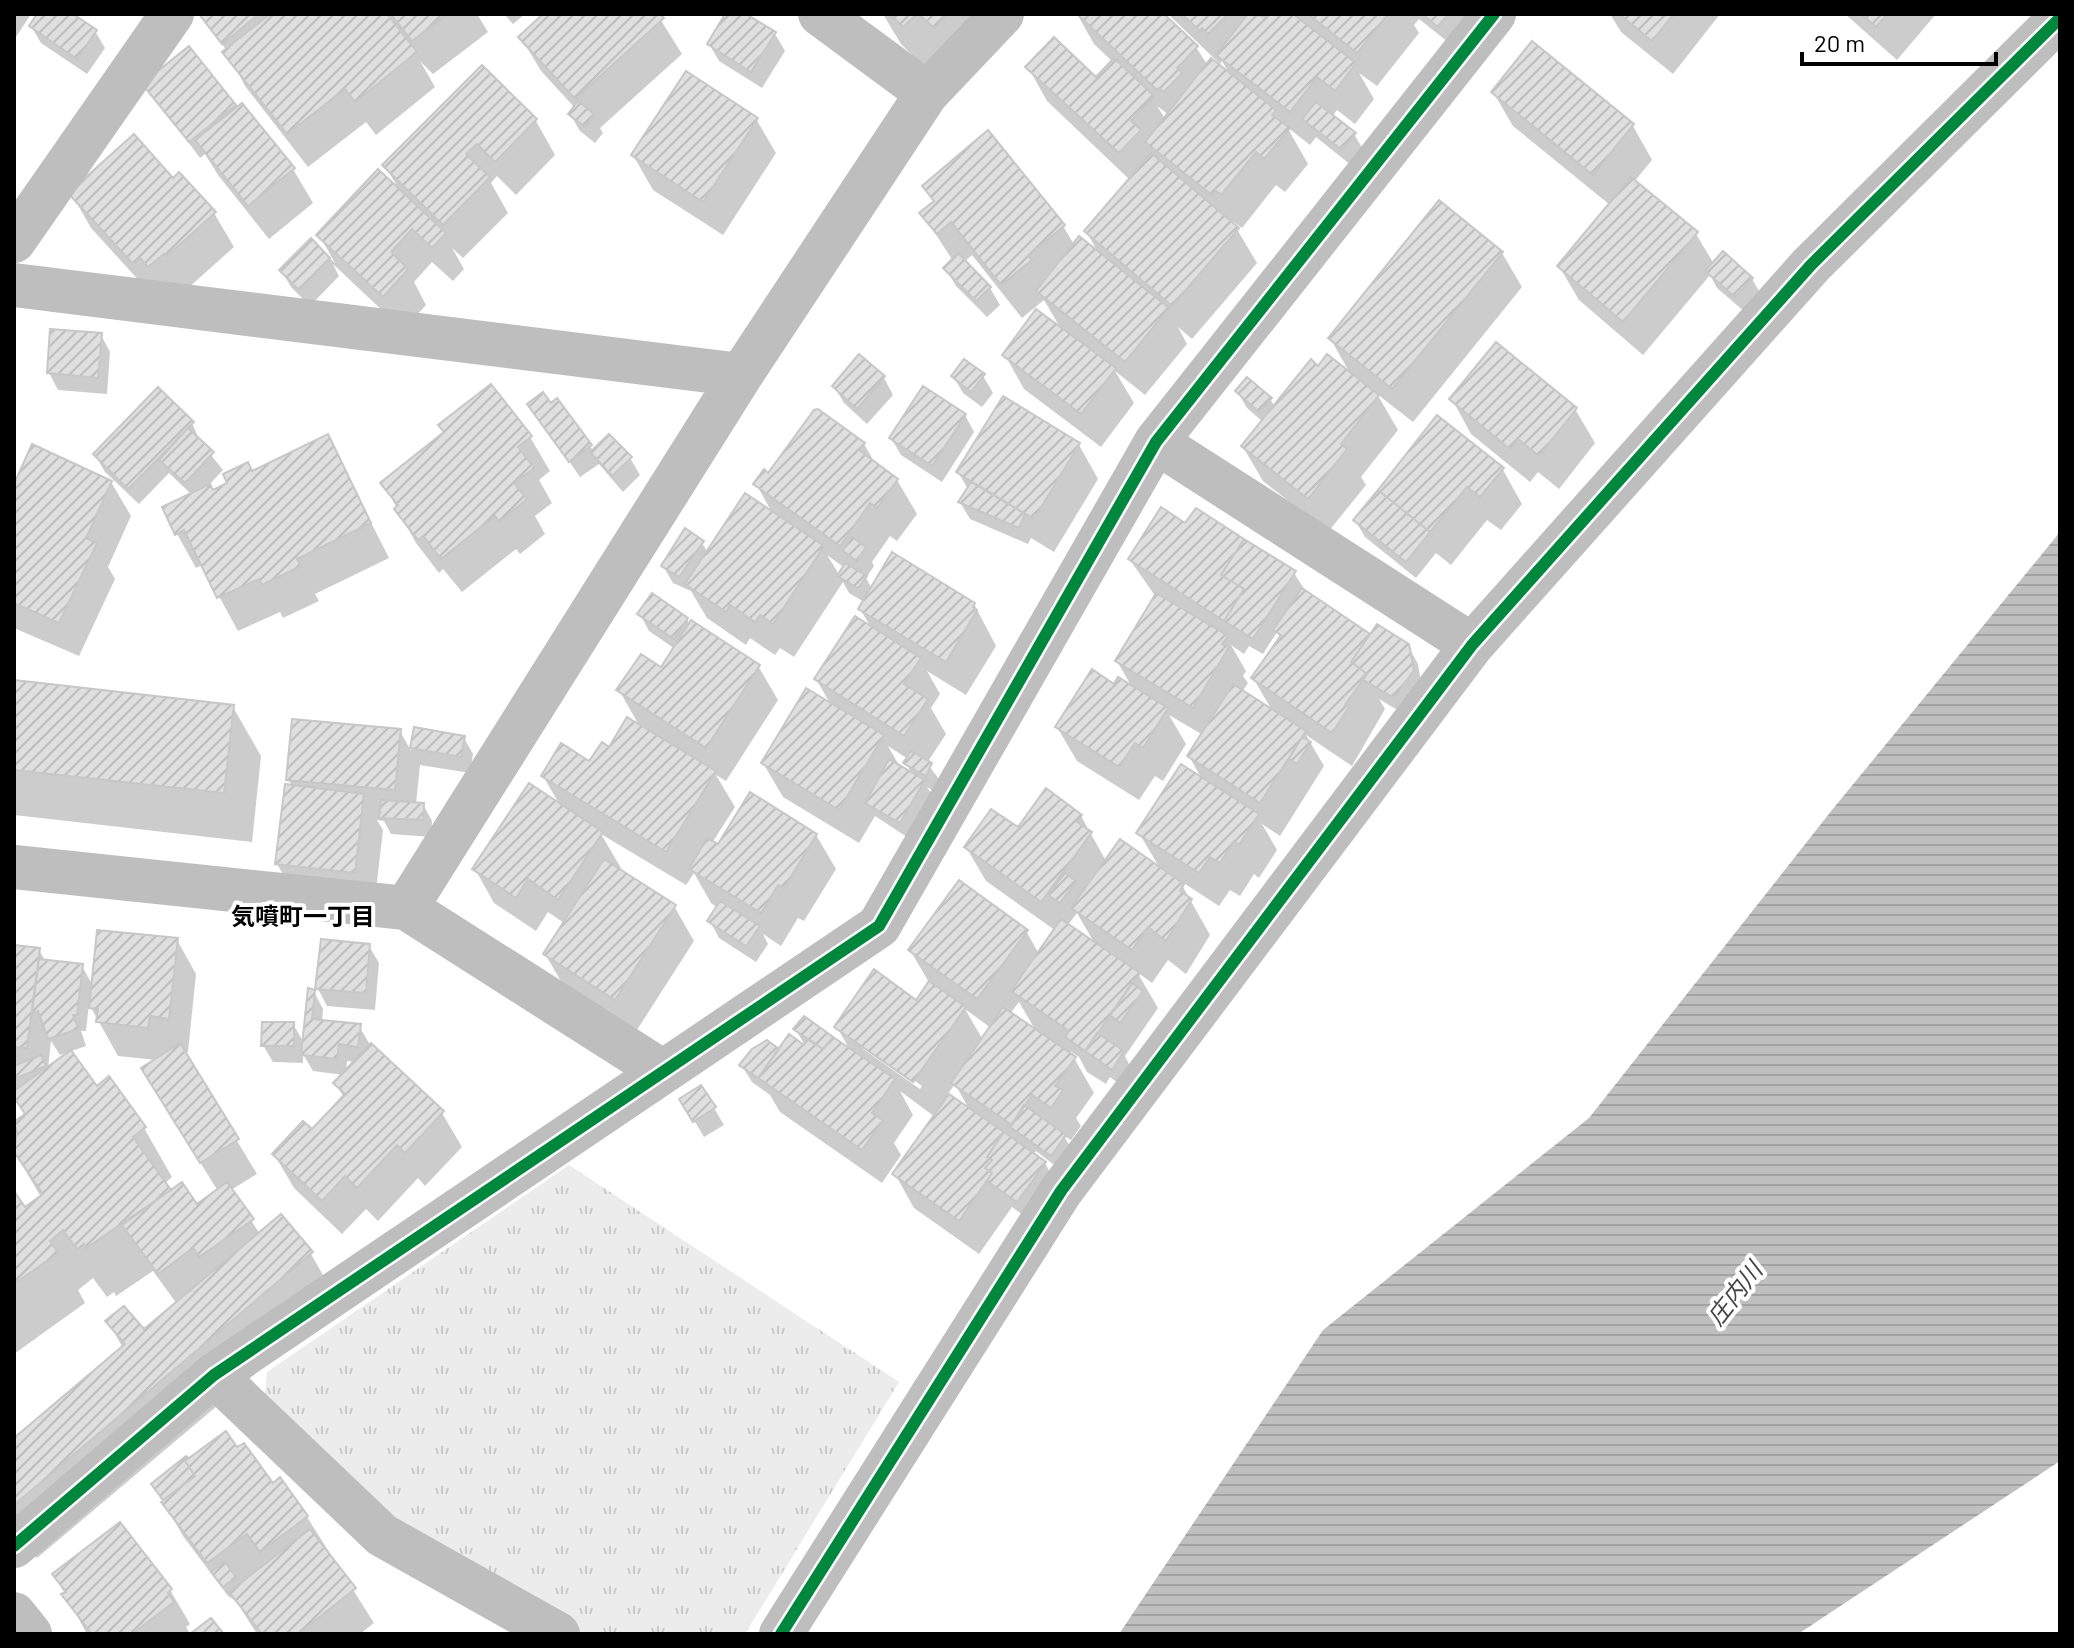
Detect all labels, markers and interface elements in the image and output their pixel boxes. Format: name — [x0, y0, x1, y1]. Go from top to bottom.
scale bar — [1802, 16, 1996, 66]
text: 20 m — [1814, 28, 1865, 57]
district label: 気噴町一丁目 — [231, 901, 375, 930]
water label: 庄内川 — [1700, 1253, 1769, 1330]

